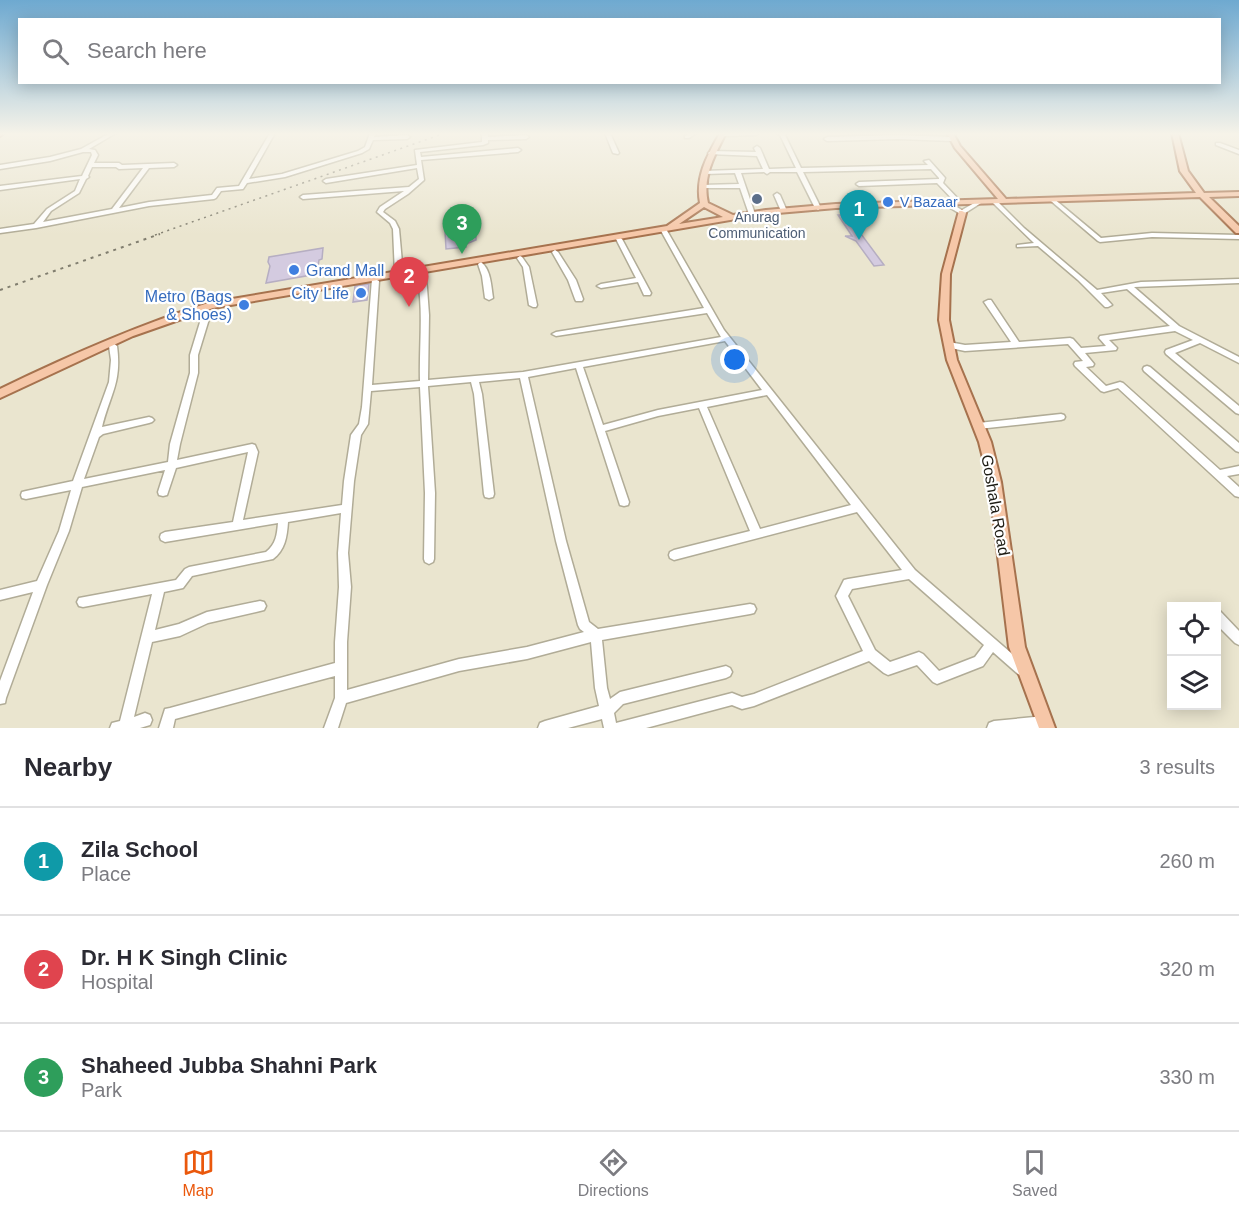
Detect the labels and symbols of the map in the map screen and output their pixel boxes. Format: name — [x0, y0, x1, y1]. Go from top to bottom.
pin: 1 — [840, 190, 878, 240]
marker: Anurag Communication — [750, 192, 764, 206]
place label: V Bazaar — [900, 194, 958, 210]
marker: V Bazaar — [881, 195, 895, 209]
pin: 3 — [442, 204, 482, 254]
place label: Anurag Communication — [708, 209, 806, 241]
pin: 2 — [390, 258, 428, 307]
place label: Grand Mall — [306, 262, 384, 279]
marker: Grand Mall — [287, 263, 301, 277]
place label: City Life — [291, 285, 349, 302]
marker: City Life — [354, 286, 368, 300]
place label: Metro (Bags & Shoes) — [145, 288, 232, 323]
marker: Metro (Bags & Shoes) — [237, 298, 251, 312]
your location — [720, 345, 749, 374]
street label: Goshala Road — [978, 453, 1013, 557]

